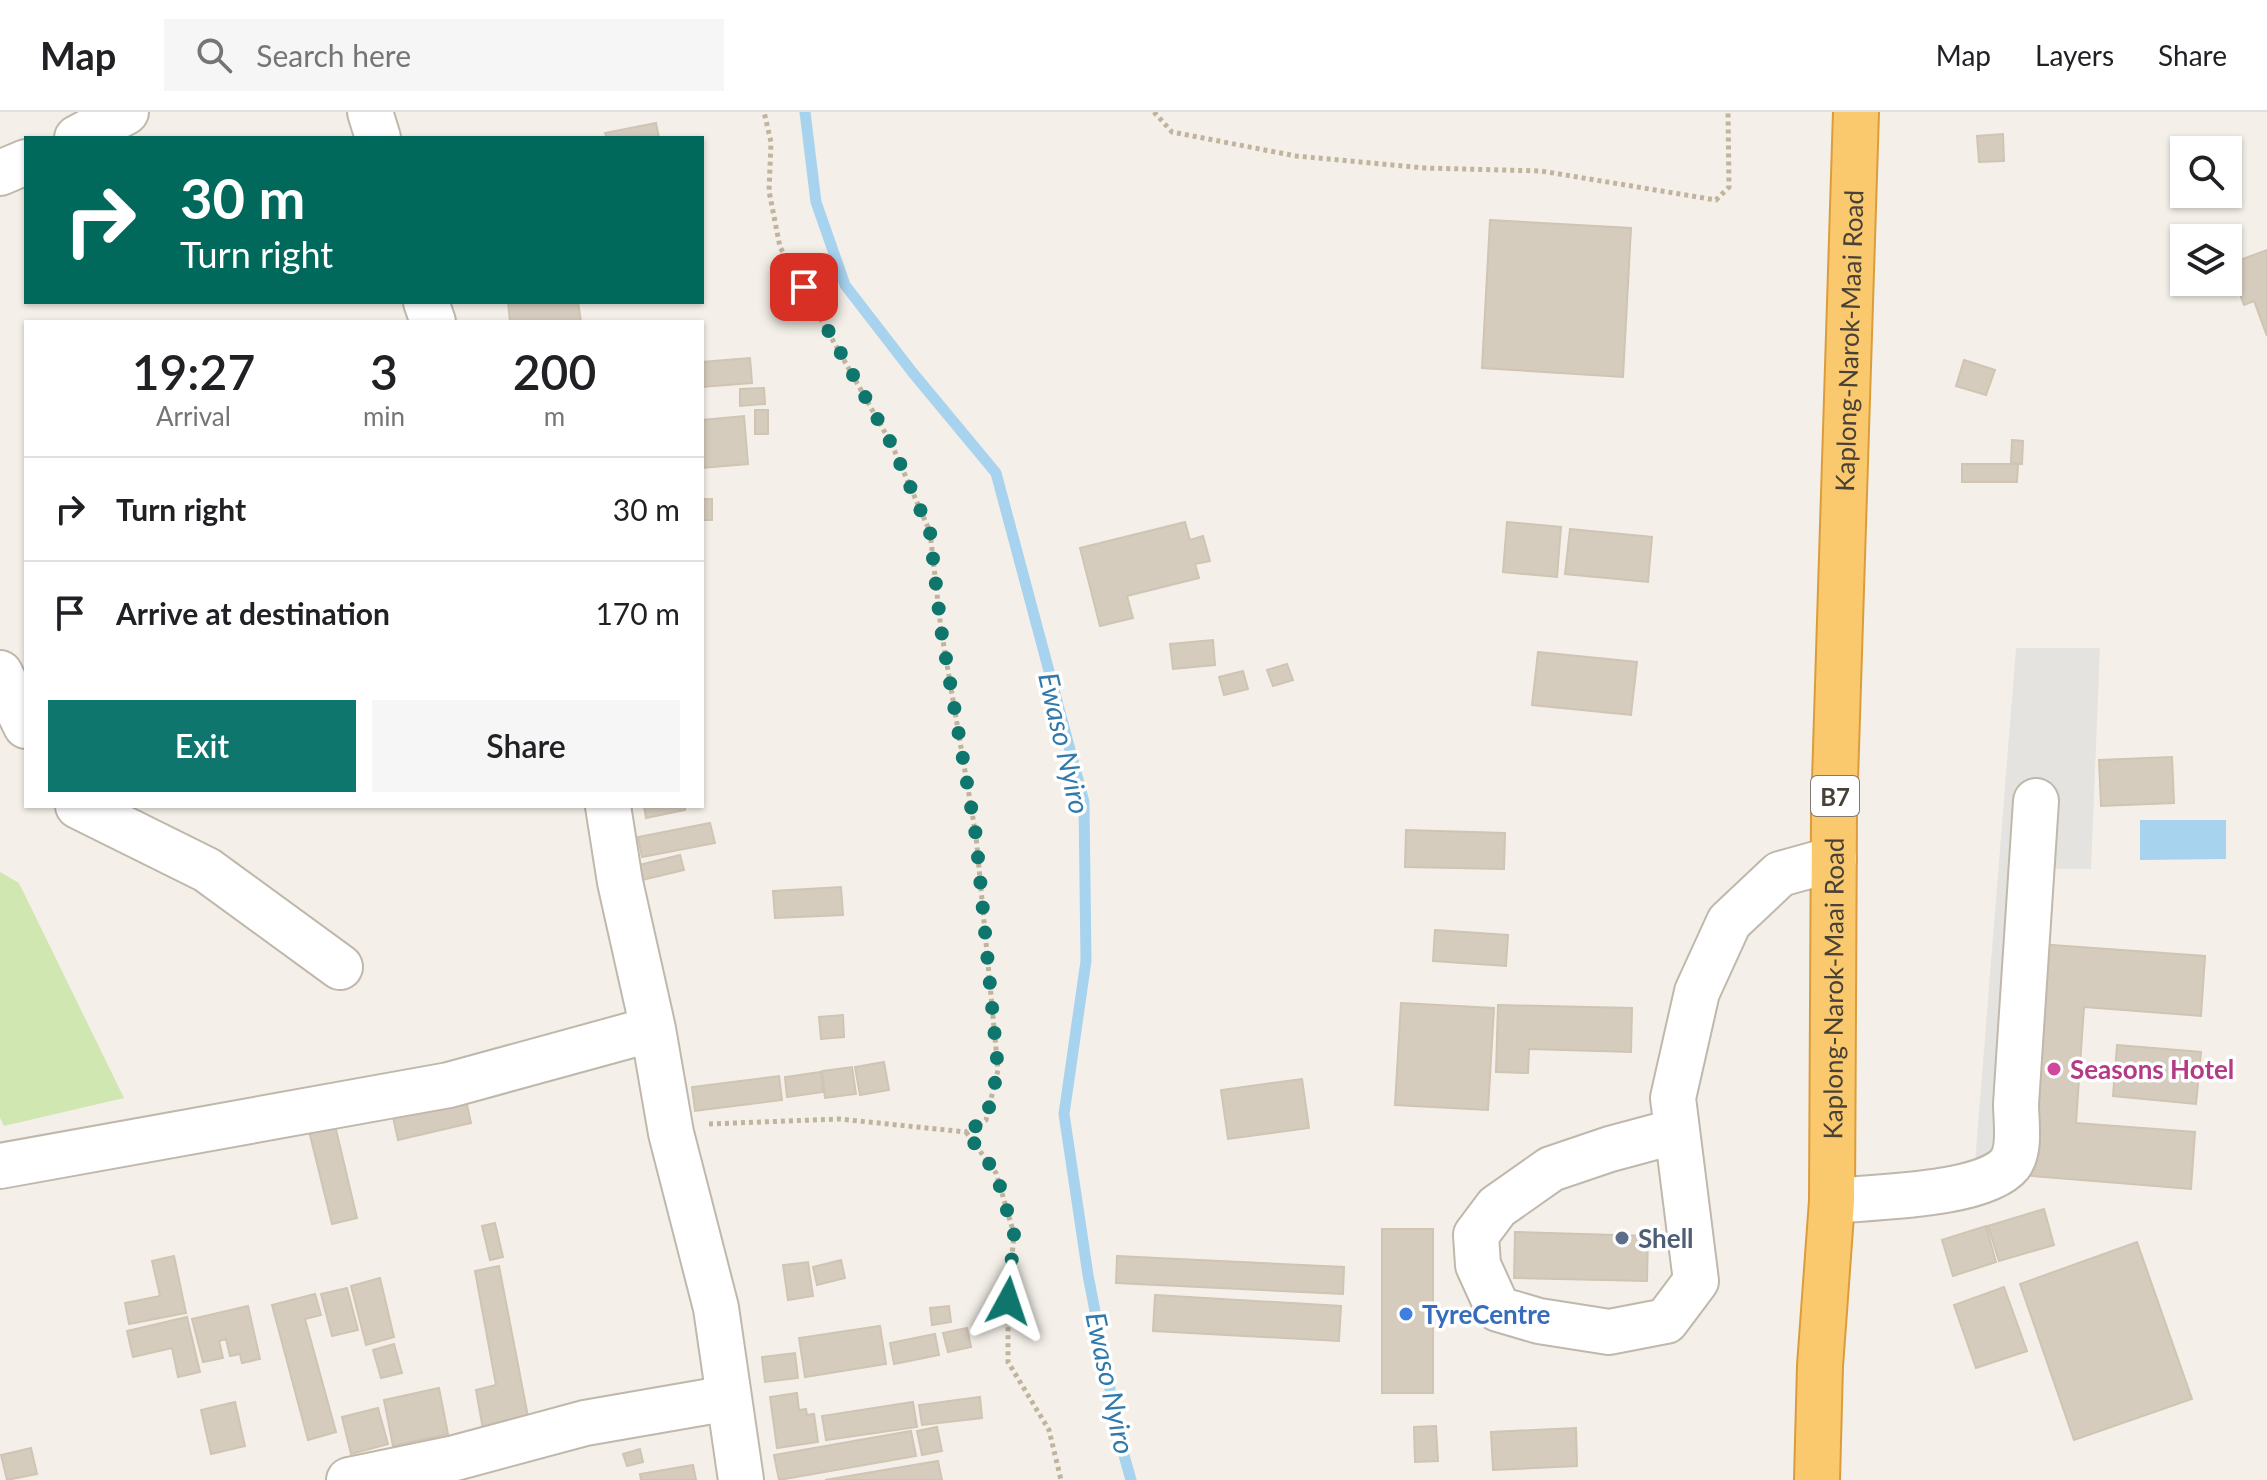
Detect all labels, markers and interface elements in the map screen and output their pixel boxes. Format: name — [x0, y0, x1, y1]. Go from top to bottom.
search box — [164, 19, 724, 91]
text: Map — [40, 32, 116, 78]
icon: search — [192, 33, 236, 77]
text: Search here — [256, 37, 411, 73]
text: Map — [1936, 38, 1991, 72]
text: Layers — [2035, 38, 2114, 72]
text: Share — [2158, 38, 2227, 72]
map controls — [2170, 136, 2242, 296]
button: search — [2170, 136, 2242, 208]
text: 30 m — [180, 164, 305, 231]
icon: right — [48, 168, 152, 272]
street label: Kaplong-Narok-Maai Road — [1828, 189, 1870, 492]
button: layers — [2170, 224, 2242, 296]
text: Turn right — [180, 232, 333, 276]
pin — [770, 253, 838, 321]
icon: arrive — [782, 265, 826, 309]
text: 19:27 — [132, 343, 255, 400]
text: 3 — [370, 343, 398, 400]
text: 200 — [513, 343, 596, 400]
text: Arrival — [156, 400, 231, 432]
text: min — [363, 400, 405, 432]
text: m — [544, 400, 565, 432]
icon: right — [48, 487, 92, 531]
text: Turn right — [116, 491, 246, 527]
text: 30 m — [613, 491, 680, 527]
icon: arrive — [48, 591, 92, 635]
text: Arrive at destination — [116, 595, 390, 631]
text: 170 m — [595, 595, 680, 631]
water label: Ewaso Nyiro — [1032, 669, 1098, 817]
button: Exit — [48, 700, 356, 792]
button: Share — [372, 700, 680, 792]
road number: B7 — [1811, 776, 1859, 816]
street label: Kaplong-Narok-Maai Road — [1816, 837, 1850, 1140]
place label: Seasons Hotel — [2070, 1053, 2234, 1085]
marker: Seasons Hotel — [2045, 1060, 2063, 1078]
place label: Shell — [1638, 1222, 1694, 1254]
marker: Shell — [1613, 1229, 1631, 1247]
position arrow — [966, 1259, 1050, 1343]
place label: TyreCentre — [1422, 1298, 1551, 1330]
marker: TyreCentre — [1397, 1305, 1415, 1323]
water label: Ewaso Nyiro — [1079, 1309, 1143, 1457]

